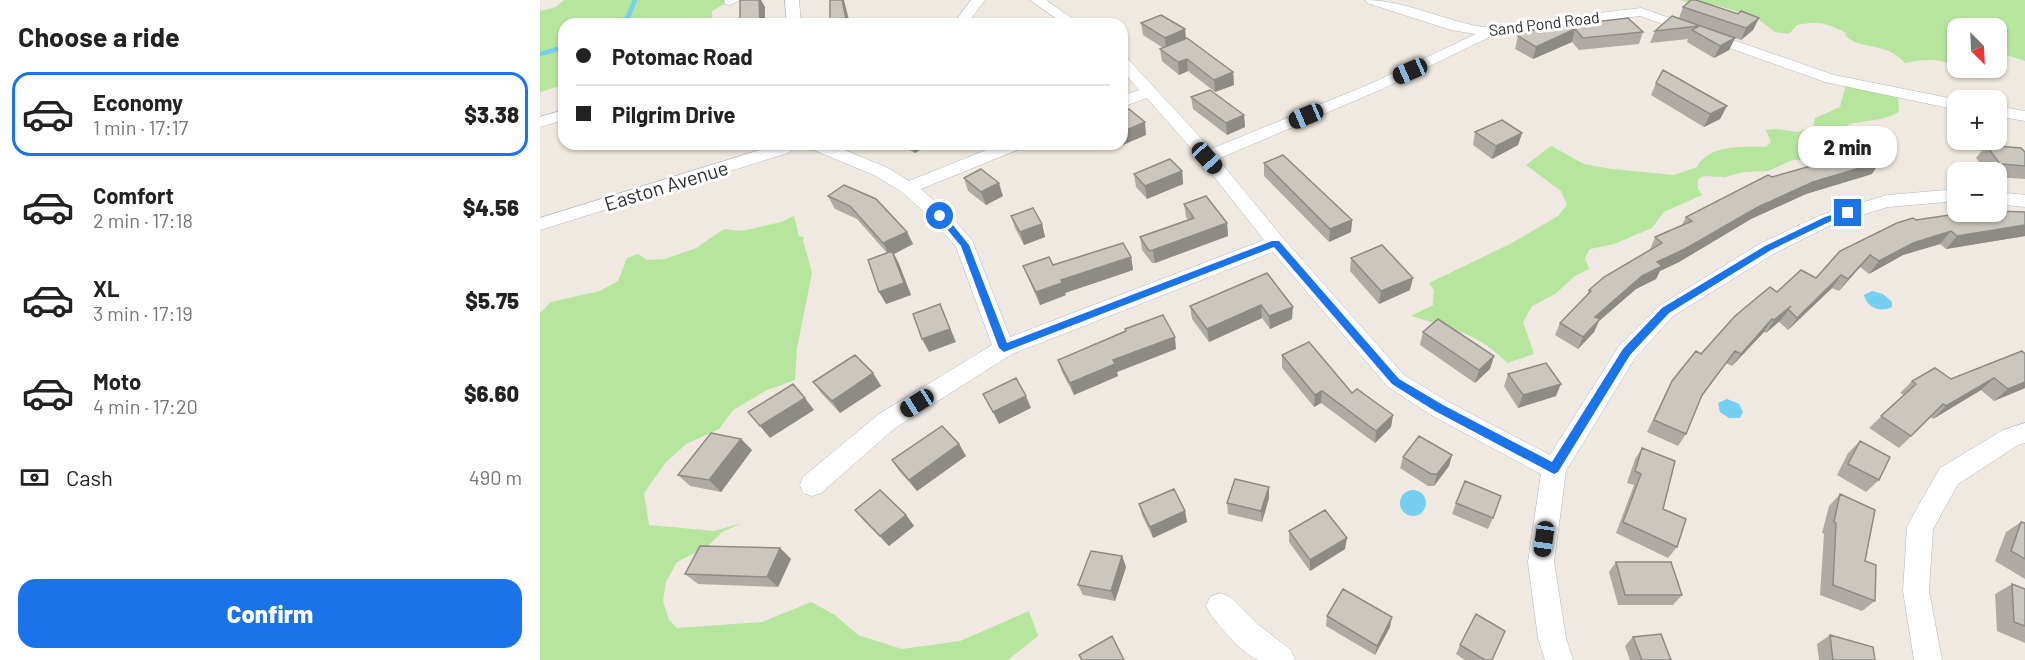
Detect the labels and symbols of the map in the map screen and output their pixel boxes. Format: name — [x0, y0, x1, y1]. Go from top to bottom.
street label: Sand Pond Road — [1487, 7, 1601, 39]
north arrow — [1947, 18, 2007, 78]
car — [1390, 55, 1430, 87]
car — [1286, 101, 1326, 131]
callout: 2 min — [1798, 126, 1898, 168]
car — [1188, 139, 1226, 177]
street label: Easton Avenue — [601, 155, 731, 215]
route end — [1834, 199, 1861, 226]
route start — [926, 202, 953, 229]
car — [897, 386, 937, 420]
car — [1533, 520, 1555, 558]

